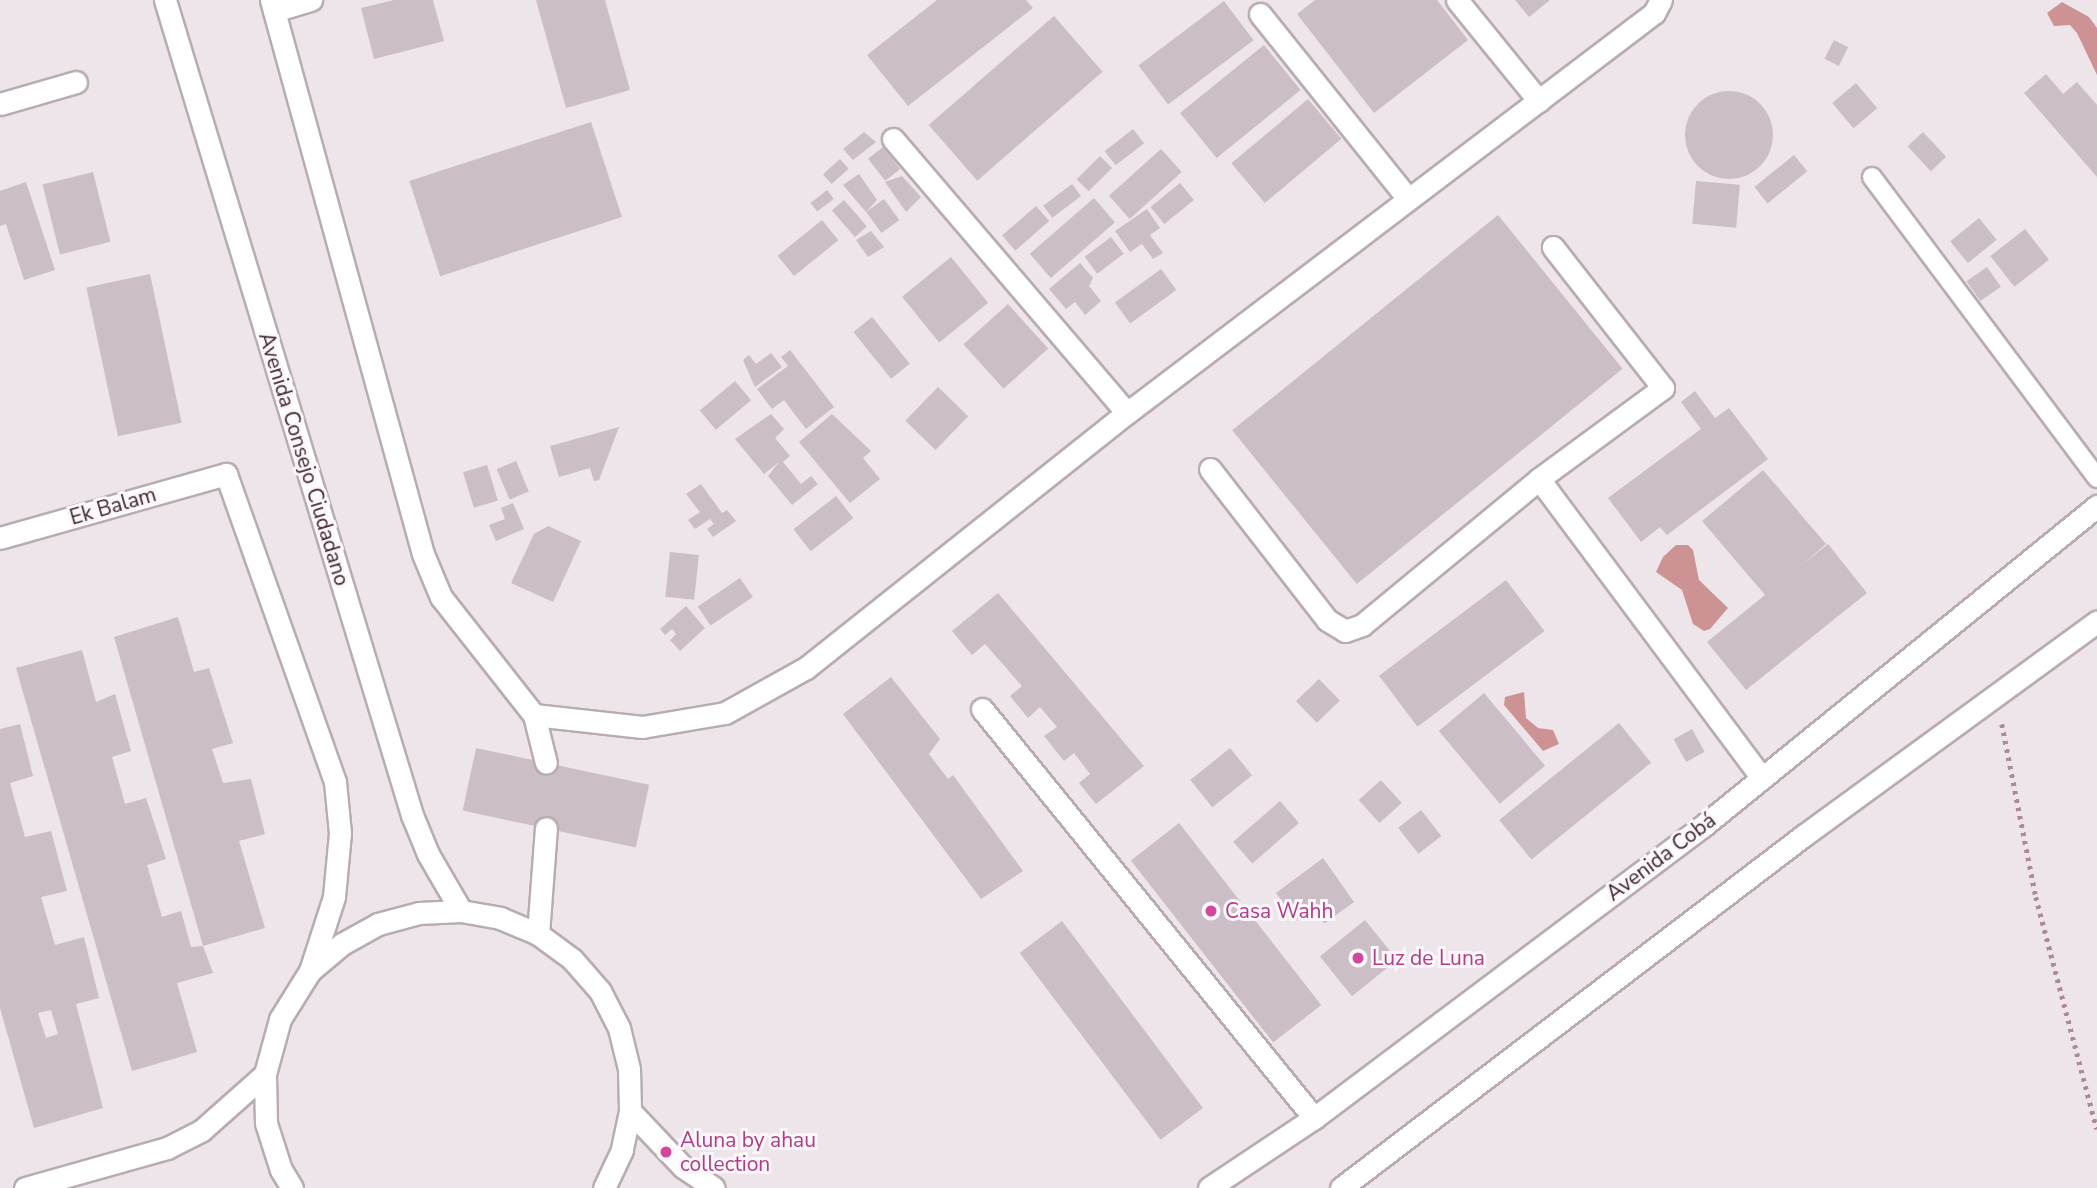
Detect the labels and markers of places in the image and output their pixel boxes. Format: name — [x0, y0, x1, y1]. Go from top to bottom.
place label: Casa Wahh — [1225, 898, 1333, 924]
marker: Casa Wahh — [1203, 903, 1219, 919]
place label: Luz de Luna — [1372, 945, 1485, 971]
marker: Luz de Luna — [1350, 950, 1366, 966]
place label: Aluna by ahau collection — [680, 1127, 816, 1177]
marker: Aluna by ahau collection — [658, 1144, 674, 1160]

